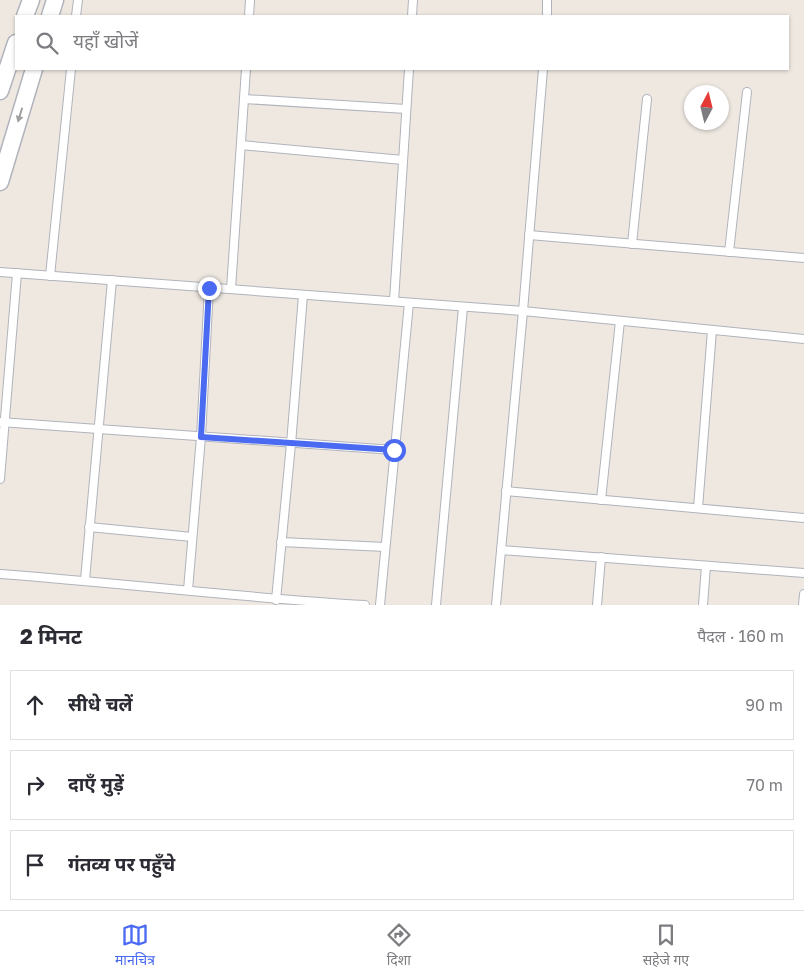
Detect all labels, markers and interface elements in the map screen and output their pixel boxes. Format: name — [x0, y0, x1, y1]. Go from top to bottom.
search box — [15, 15, 789, 70]
icon: search — [33, 29, 61, 57]
text: यहाँ खोजें — [73, 29, 138, 52]
north arrow — [684, 85, 729, 130]
one-way arrow — [15, 108, 23, 123]
route end — [198, 277, 221, 300]
route start — [383, 439, 406, 462]
text: 2 मिनट — [20, 623, 82, 649]
text: पैदल · 160 m — [697, 626, 784, 646]
icon: ahead — [21, 691, 49, 719]
text: सीधे चलें — [68, 692, 133, 715]
text: 90 m — [745, 695, 783, 715]
icon: right — [21, 771, 49, 799]
text: दाएँ मुड़ें — [68, 772, 124, 795]
text: 70 m — [746, 775, 783, 795]
icon: arrive — [21, 851, 49, 879]
text: गंतव्य पर पहुँचे — [68, 852, 175, 875]
tab: मानचित्र — [115, 921, 155, 971]
tab: दिशा — [385, 921, 413, 971]
tab: सहेजे गए — [643, 921, 689, 971]

